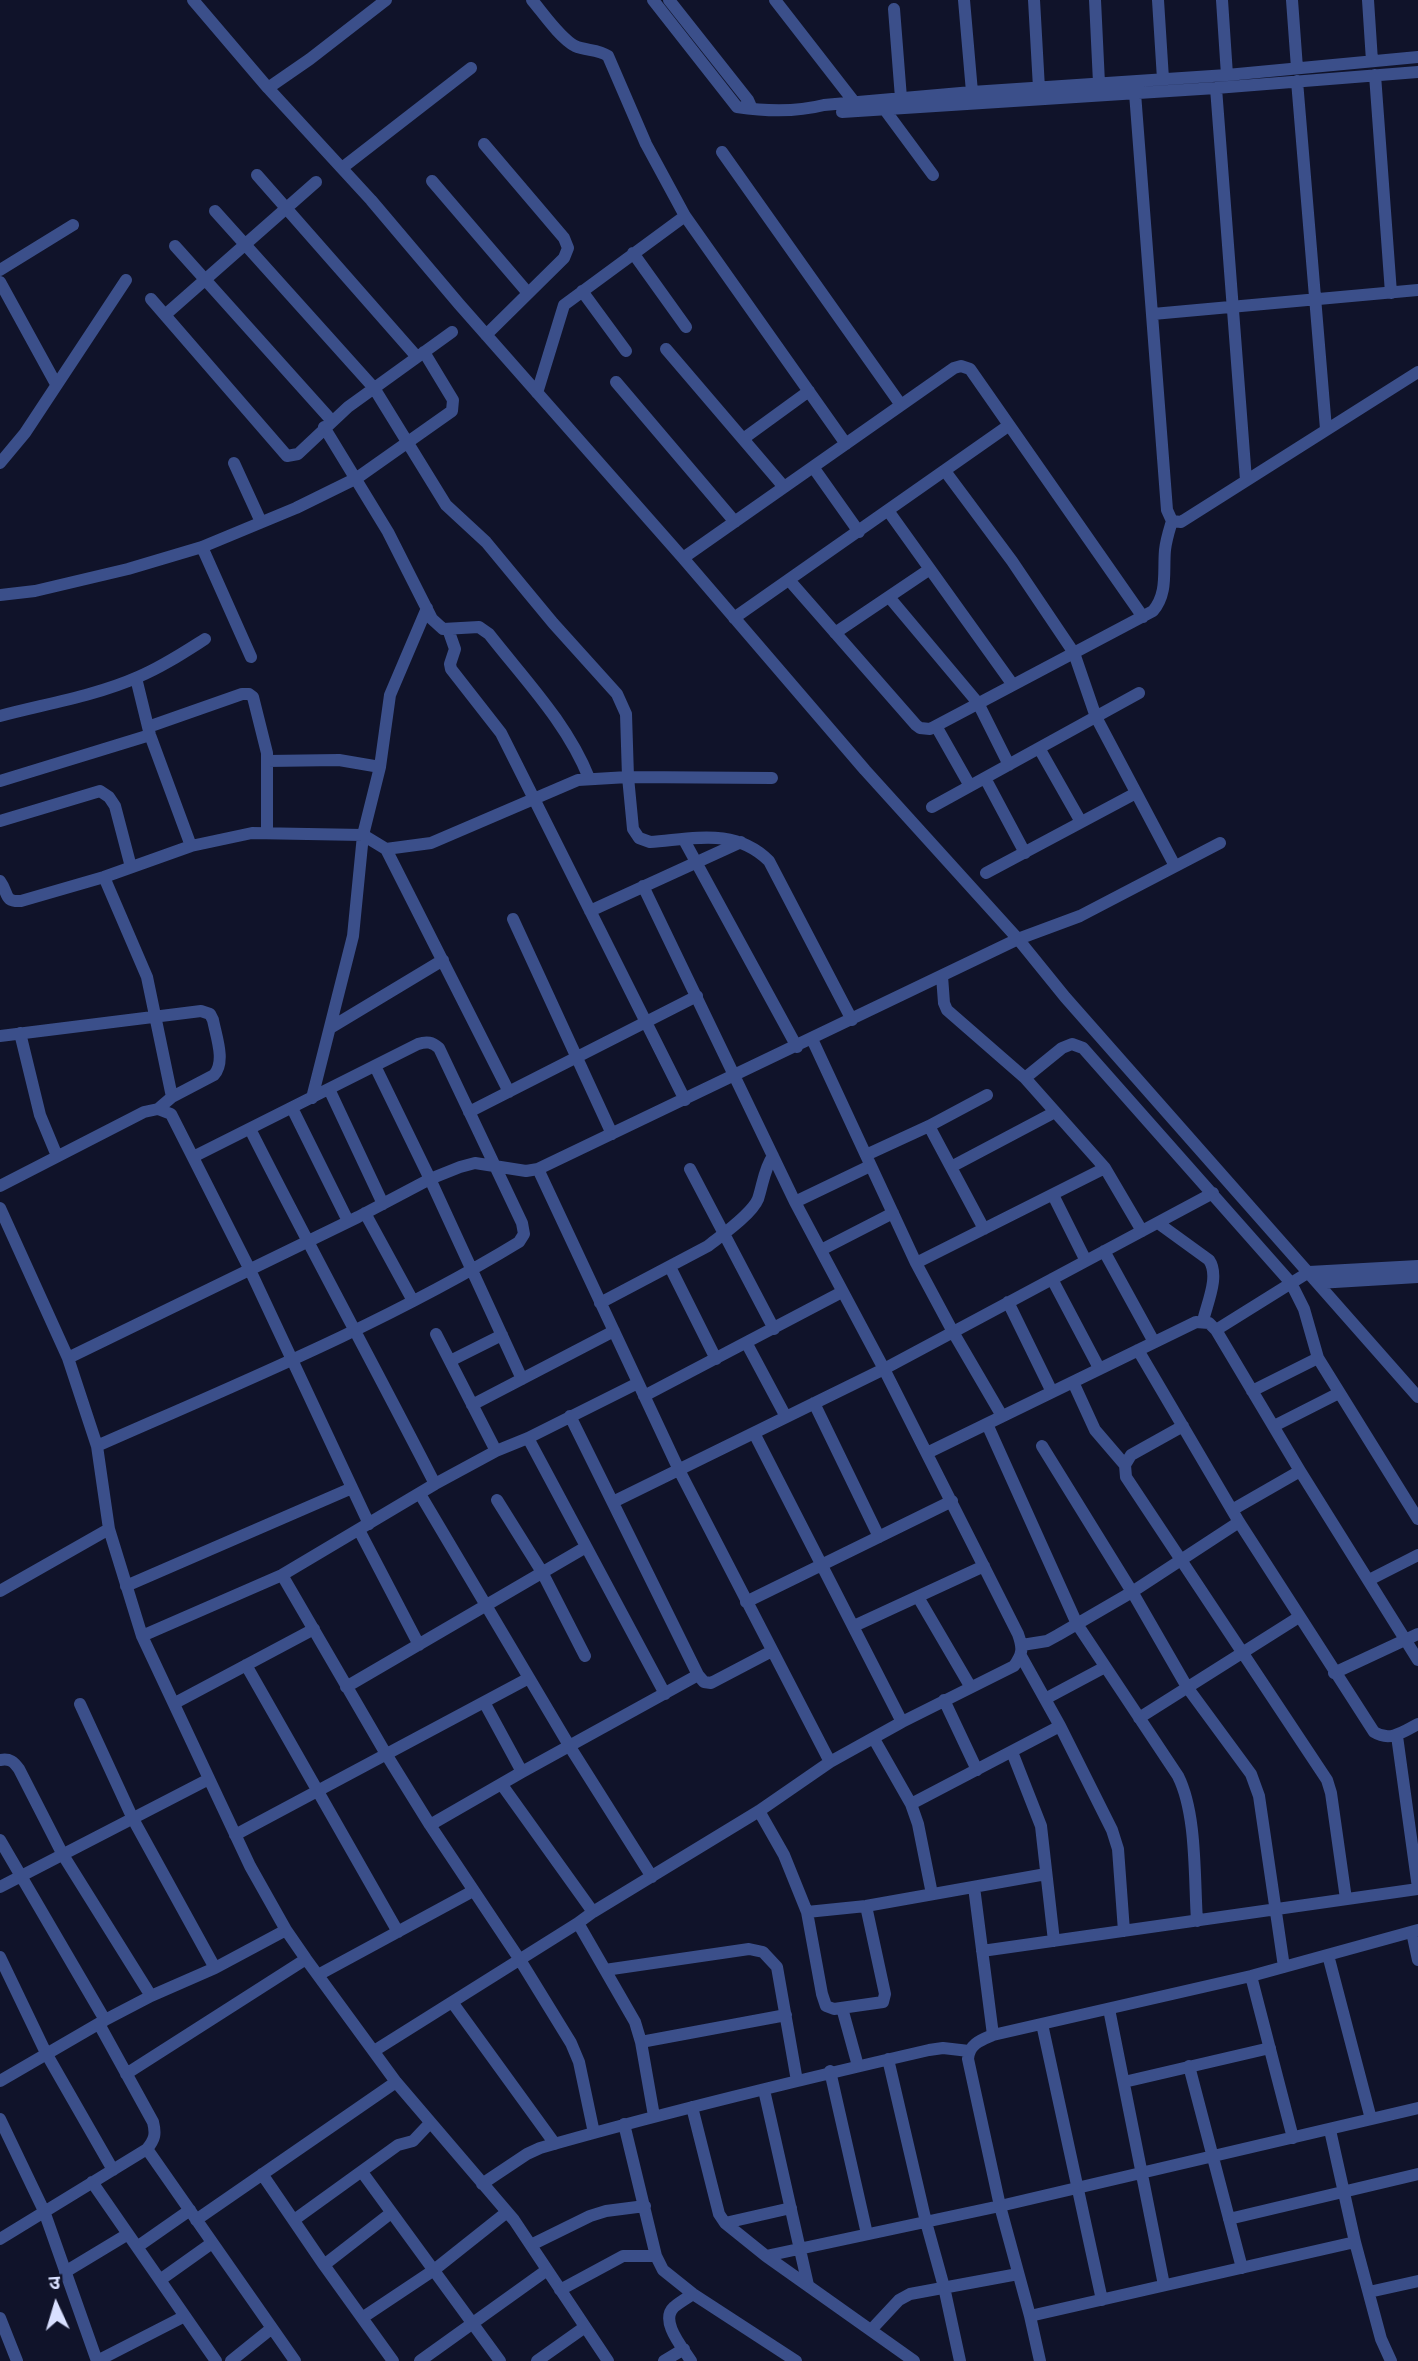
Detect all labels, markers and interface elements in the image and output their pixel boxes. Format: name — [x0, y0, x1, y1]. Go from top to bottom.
north arrow — [21, 2270, 91, 2340]
text: उ — [48, 2270, 61, 2297]

